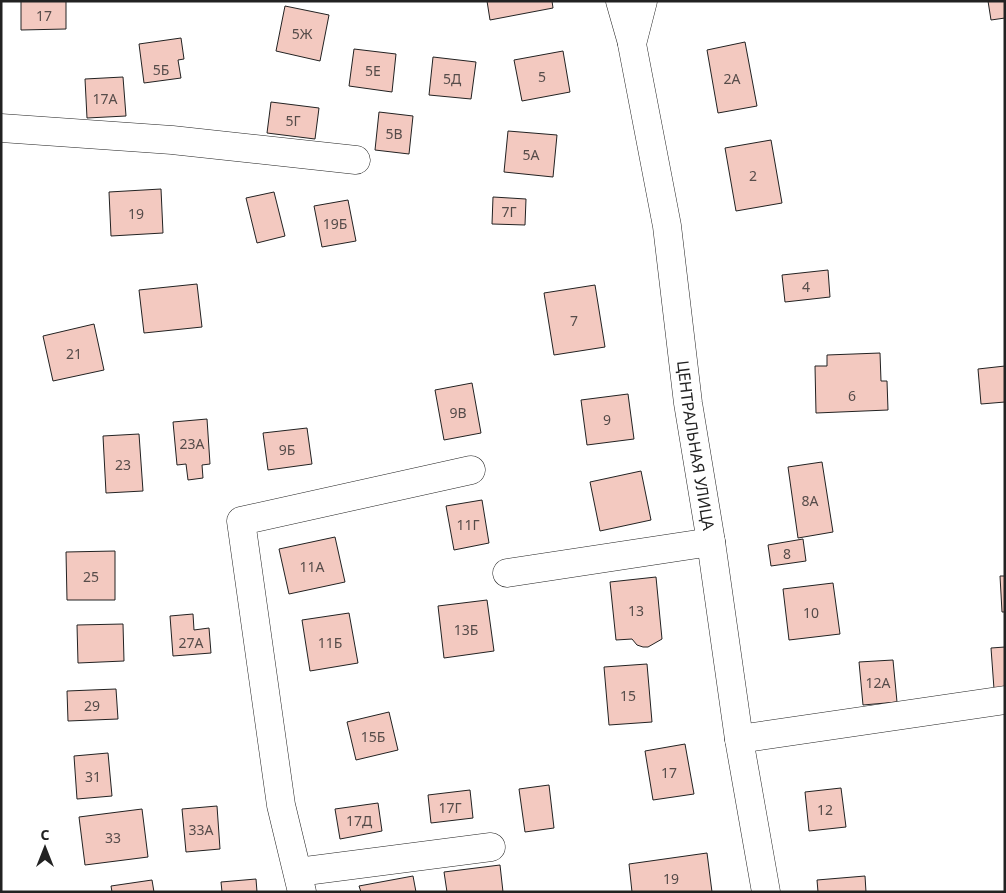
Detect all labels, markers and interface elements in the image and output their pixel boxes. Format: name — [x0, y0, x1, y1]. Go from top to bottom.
house number: 17 — [36, 6, 52, 25]
house number: 5Ж — [292, 24, 313, 43]
house number: 5Б — [153, 60, 169, 79]
house number: 5Е — [365, 61, 381, 80]
house number: 5 — [538, 67, 546, 86]
house number: 5Д — [443, 69, 462, 88]
house number: 2А — [724, 69, 741, 88]
house number: 17А — [93, 89, 118, 108]
house number: 5Г — [285, 111, 301, 130]
house number: 5В — [385, 124, 403, 143]
house number: 5А — [523, 145, 540, 164]
house number: 2 — [749, 166, 757, 185]
house number: 7Г — [501, 202, 517, 221]
house number: 19 — [128, 204, 144, 223]
house number: 19Б — [323, 214, 347, 233]
house number: 4 — [802, 277, 810, 296]
house number: 7 — [570, 311, 578, 330]
house number: 21 — [66, 344, 82, 363]
street label: ЦЕНТРАЛЬНАЯ УЛИЦА — [672, 359, 720, 533]
house number: 6 — [848, 386, 856, 405]
house number: 9В — [449, 403, 467, 422]
house number: 9 — [603, 410, 611, 429]
house number: 23А — [180, 434, 205, 453]
house number: 9Б — [279, 440, 295, 459]
house number: 23 — [115, 455, 131, 474]
house number: 8А — [802, 491, 819, 510]
house number: 11Г — [456, 515, 480, 534]
house number: 8 — [783, 544, 791, 563]
house number: 11А — [300, 557, 325, 576]
house number: 25 — [83, 567, 99, 586]
house number: 13 — [628, 601, 644, 620]
house number: 10 — [803, 603, 819, 622]
house number: 13Б — [454, 620, 478, 639]
house number: 27А — [179, 633, 204, 652]
house number: 11Б — [318, 633, 342, 652]
house number: 12А — [866, 673, 891, 692]
house number: 15 — [620, 686, 636, 705]
house number: 29 — [84, 696, 100, 715]
house number: 15Б — [361, 727, 385, 746]
house number: 17 — [661, 763, 677, 782]
house number: 31 — [85, 767, 101, 786]
house number: 17Г — [438, 798, 462, 817]
house number: 12 — [817, 800, 833, 819]
house number: 17Д — [346, 811, 373, 830]
house number: 33А — [189, 820, 214, 839]
north arrow — [20, 823, 70, 873]
text: С — [40, 825, 50, 844]
house number: 33 — [105, 828, 121, 847]
house number: 19 — [663, 869, 679, 888]

